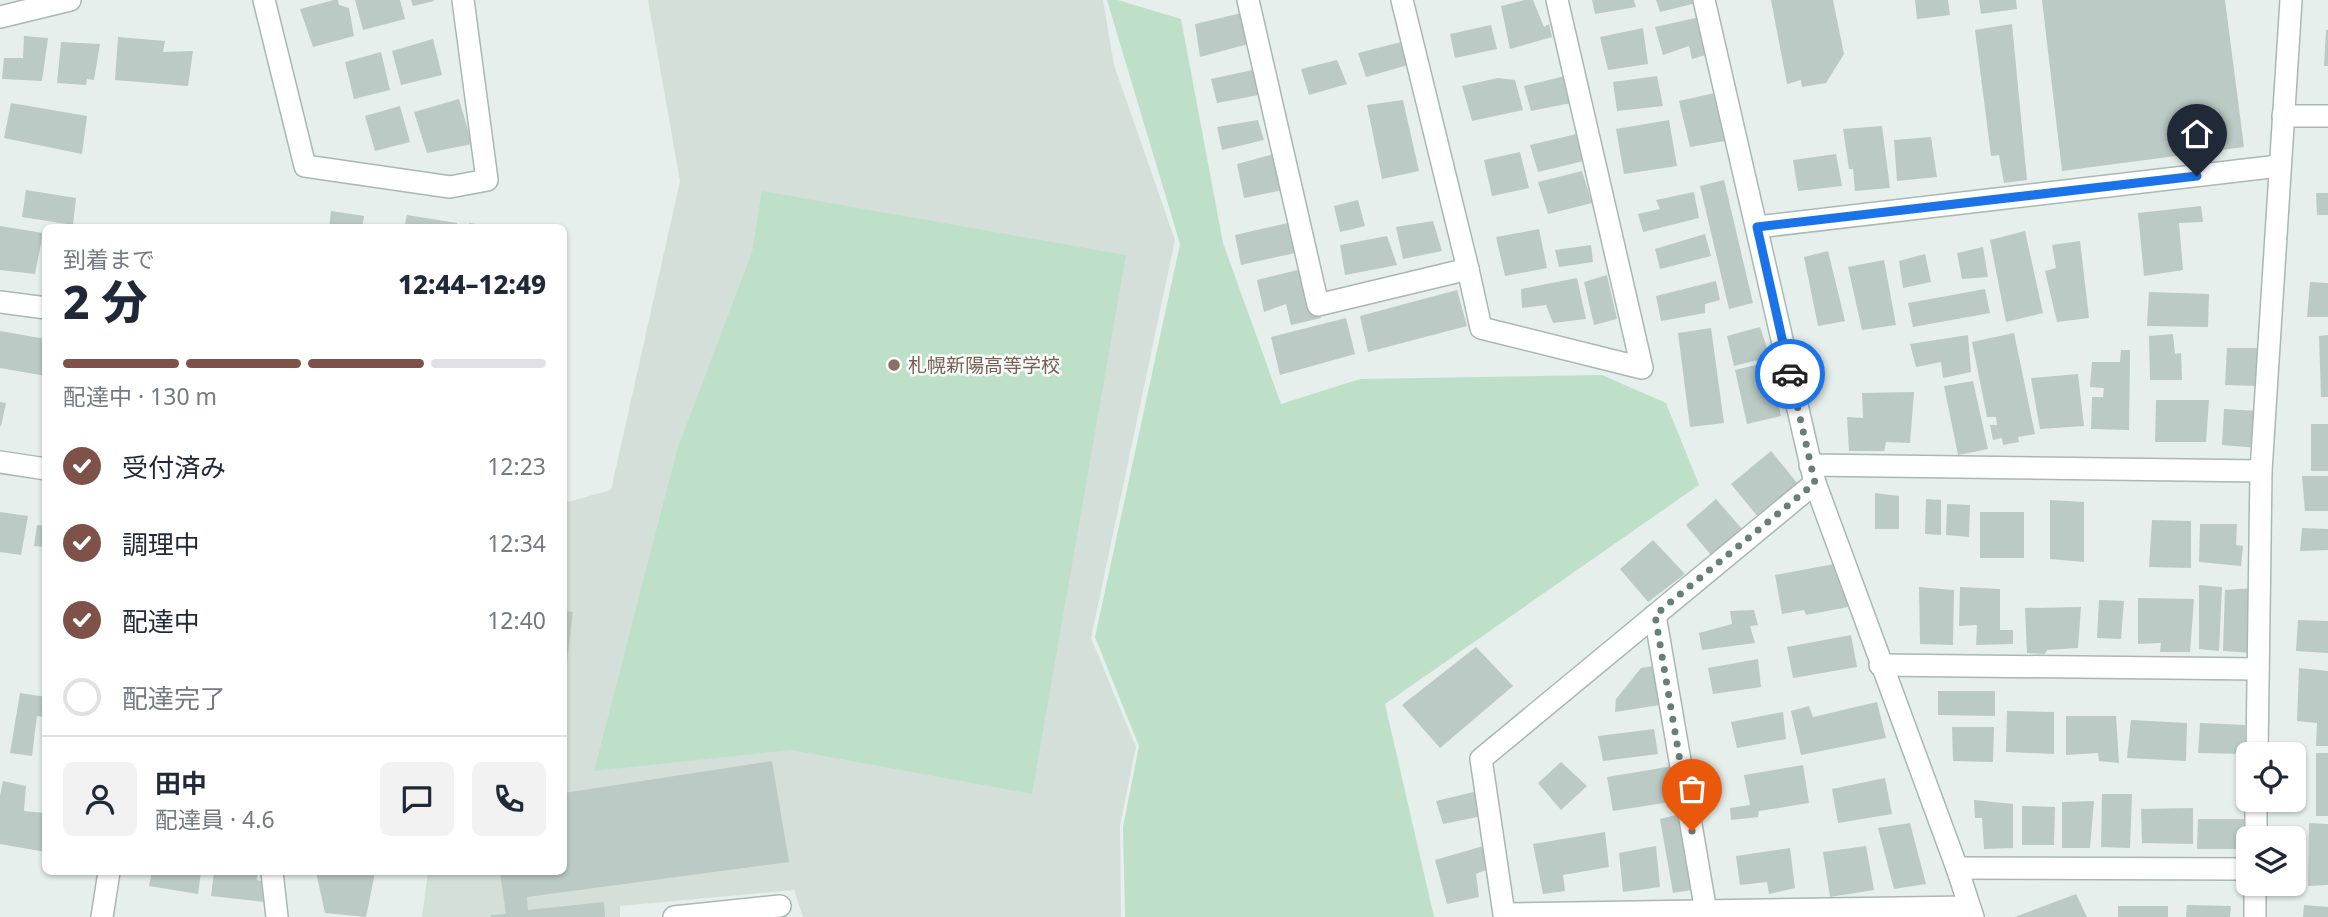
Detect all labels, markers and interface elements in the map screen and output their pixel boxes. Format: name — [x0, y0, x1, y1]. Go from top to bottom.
pin — [2167, 104, 2227, 176]
icon: home — [2178, 115, 2216, 153]
text: 到着まで — [63, 243, 155, 275]
text: 12:44–12:49 — [398, 266, 546, 302]
text: 2 分 — [63, 270, 148, 332]
courier — [1755, 339, 1825, 409]
place label: 札幌新陽高等学校 — [908, 352, 1060, 378]
icon: car — [1771, 355, 1809, 393]
marker: 札幌新陽高等学校 — [886, 357, 902, 373]
text: 配達中 · 130 m — [63, 380, 217, 412]
icon: check — [63, 447, 101, 485]
text: 受付済み — [122, 449, 226, 485]
text: 12:23 — [487, 450, 546, 482]
icon: check — [63, 524, 101, 562]
text: 調理中 — [122, 526, 200, 562]
text: 12:34 — [487, 527, 546, 559]
icon: check — [63, 601, 101, 639]
text: 配達中 — [122, 603, 200, 639]
text: 12:40 — [487, 604, 546, 636]
text: 配達完了 — [122, 680, 226, 716]
map controls — [2236, 742, 2306, 896]
button: locate — [2236, 742, 2306, 812]
pin — [1662, 759, 1722, 831]
button: person — [63, 762, 137, 836]
button: chat — [380, 762, 454, 836]
button: phone — [472, 762, 546, 836]
text: 田中 — [155, 765, 207, 801]
icon: bag — [1673, 770, 1711, 808]
text: 配達員 · 4.6 — [155, 803, 275, 835]
button: layers — [2236, 826, 2306, 896]

